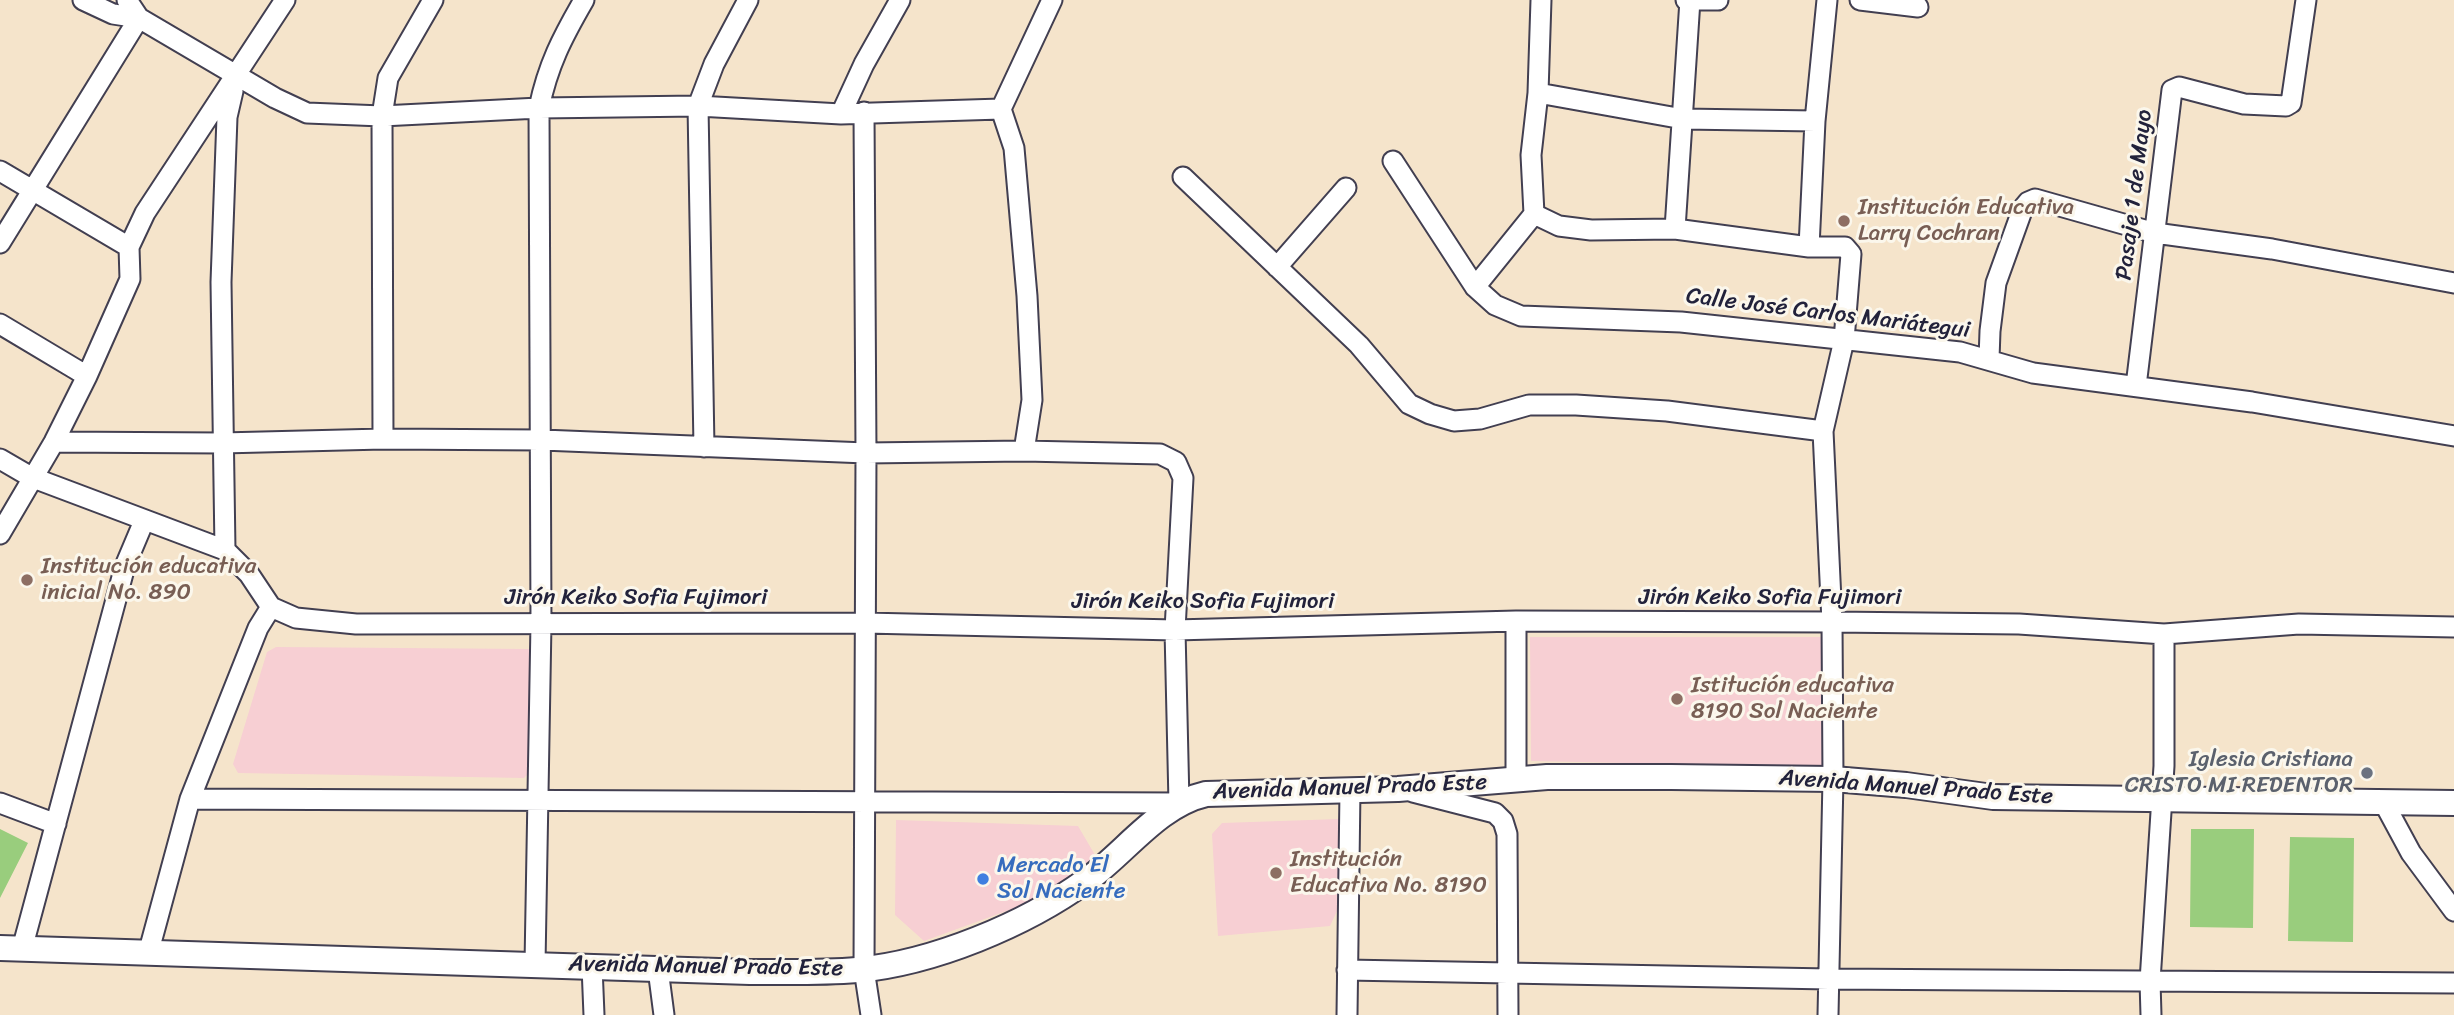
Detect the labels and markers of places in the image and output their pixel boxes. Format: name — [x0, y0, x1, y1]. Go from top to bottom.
place label: Institución Educativa Larry Cochran — [1858, 194, 2074, 248]
marker: Institución Educativa Larry Cochran — [1836, 213, 1852, 229]
place label: Institución educativa inicial No. 890 — [41, 553, 256, 607]
marker: Institución educativa inicial No. 890 — [19, 572, 35, 588]
place label: Istitución educativa 8190 Sol Naciente — [1691, 672, 1894, 726]
marker: Istitución educativa 8190 Sol Naciente — [1669, 691, 1685, 707]
place label: Iglesia Cristiana CRISTO MI REDENTOR — [2125, 746, 2353, 800]
marker: Iglesia Cristiana CRISTO MI REDENTOR — [2359, 765, 2375, 781]
place label: Institución Educativa No. 8190 — [1290, 846, 1487, 900]
place label: Mercado El Sol Naciente — [997, 852, 1126, 906]
marker: Institución Educativa No. 8190 — [1268, 865, 1284, 881]
marker: Mercado El Sol Naciente — [975, 871, 991, 887]

